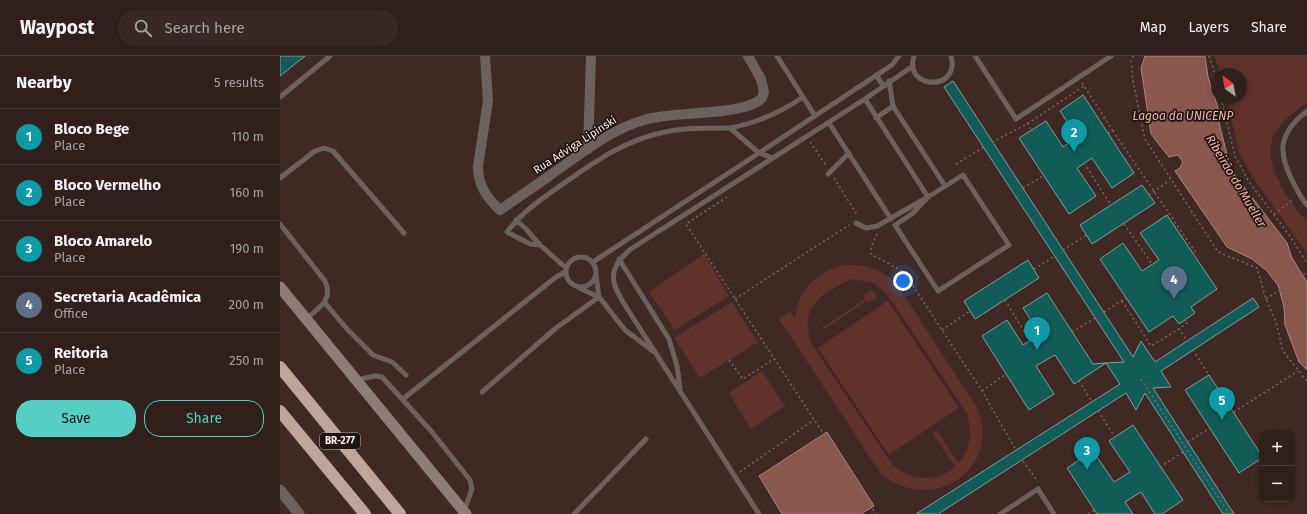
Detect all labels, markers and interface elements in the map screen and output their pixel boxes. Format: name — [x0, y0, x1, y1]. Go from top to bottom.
search box — [118, 10, 398, 46]
text: Waypost — [20, 16, 94, 39]
icon: search — [132, 17, 154, 39]
text: Search here — [164, 19, 245, 37]
text: Map — [1140, 19, 1166, 36]
text: Layers — [1188, 19, 1229, 36]
text: Share — [1251, 19, 1287, 36]
north arrow — [1211, 68, 1247, 104]
text: Nearby — [16, 72, 71, 93]
text: 5 results — [214, 75, 264, 90]
water label: Lagoa da UNICENP — [1133, 109, 1233, 123]
street label: Rua Adviga Lipinski — [531, 113, 619, 177]
pin: 2 — [1061, 119, 1087, 152]
text: Bloco Bege — [54, 120, 129, 138]
text: 1 — [26, 129, 32, 144]
text: 110 m — [231, 129, 264, 144]
water label: Ribeirão do Mueller — [1203, 132, 1269, 230]
text: Place — [54, 138, 85, 153]
text: Bloco Vermelho — [54, 176, 161, 194]
text: 2 — [26, 185, 32, 200]
text: 160 m — [230, 185, 264, 200]
text: Place — [54, 194, 85, 209]
text: Bloco Amarelo — [54, 232, 152, 250]
text: 3 — [26, 241, 32, 256]
text: 190 m — [230, 241, 264, 256]
text: Place — [54, 250, 85, 265]
pin: 4 — [1161, 266, 1187, 299]
your location — [893, 271, 913, 291]
text: Secretaria Acadêmica — [54, 288, 201, 306]
text: 4 — [25, 297, 33, 312]
text: 200 m — [228, 297, 264, 312]
text: Office — [54, 306, 88, 321]
pin: 1 — [1024, 317, 1050, 350]
text: Reitoria — [54, 344, 108, 362]
text: 5 — [26, 353, 32, 368]
text: 250 m — [229, 353, 264, 368]
text: Place — [54, 362, 85, 377]
pin: 5 — [1209, 387, 1235, 420]
button: Save — [16, 400, 136, 437]
button: Share — [144, 400, 264, 437]
map controls — [1259, 430, 1295, 502]
button: + — [1259, 430, 1295, 466]
road number: BR-277 — [320, 433, 360, 449]
pin: 3 — [1074, 437, 1100, 470]
button: − — [1259, 466, 1295, 502]

